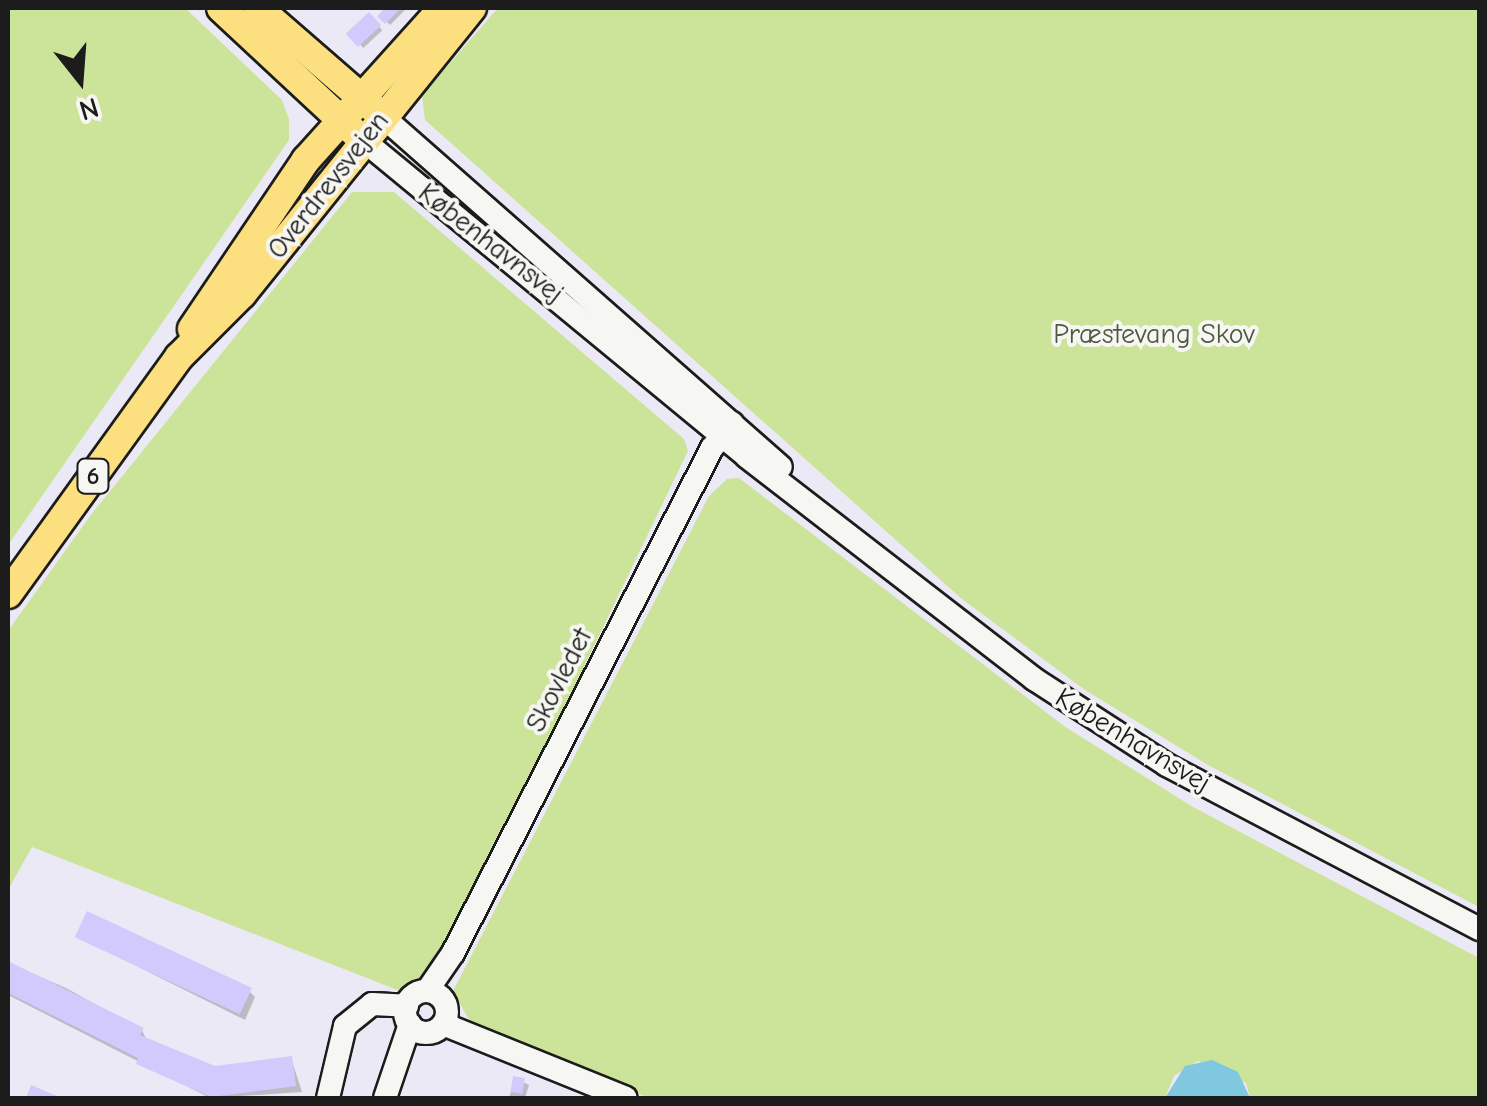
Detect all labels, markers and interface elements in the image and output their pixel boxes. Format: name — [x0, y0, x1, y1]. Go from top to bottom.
north arrow — [30, 30, 130, 130]
text: N — [75, 91, 102, 127]
street label: Overdrevsvejen — [260, 105, 396, 265]
street label: Københavnsvej — [412, 176, 570, 310]
park label: Præstevang Skov — [1053, 317, 1255, 351]
road number: 6 — [76, 456, 110, 496]
street label: Skovledet — [519, 623, 599, 737]
street label: Københavnsvej — [1049, 681, 1217, 799]

